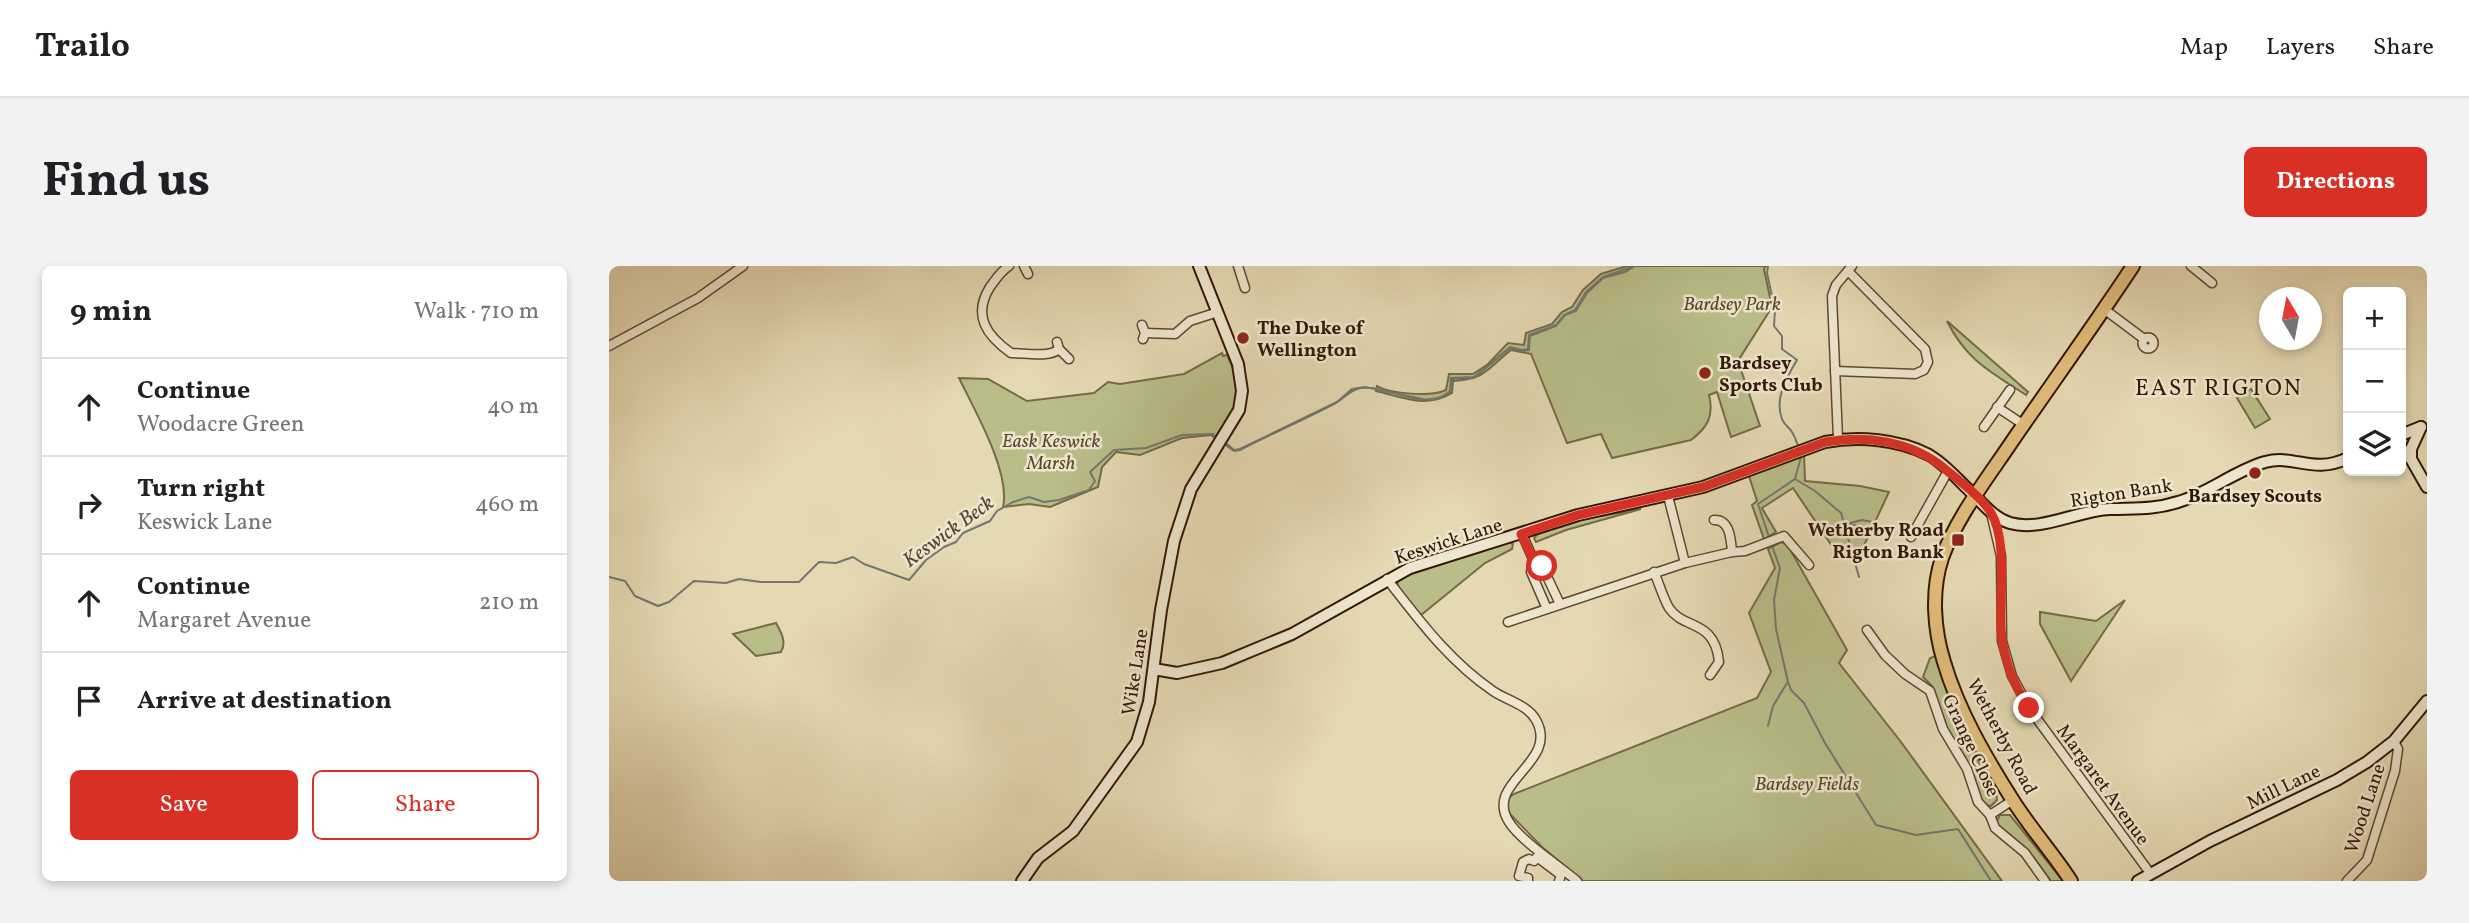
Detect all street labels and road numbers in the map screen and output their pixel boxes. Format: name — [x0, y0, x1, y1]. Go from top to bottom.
street label: Rigton Bank — [2068, 473, 2174, 515]
street label: Keswick Lane — [1391, 512, 1506, 572]
street label: Wike Lane — [1116, 627, 1156, 718]
street label: Wetherby Road — [1960, 674, 2043, 800]
street label: Grange Close — [1935, 690, 2005, 801]
street label: Margaret Avenue — [2050, 719, 2155, 851]
street label: Mill Lane — [2243, 759, 2325, 817]
street label: Wood Lane — [2339, 761, 2393, 857]

